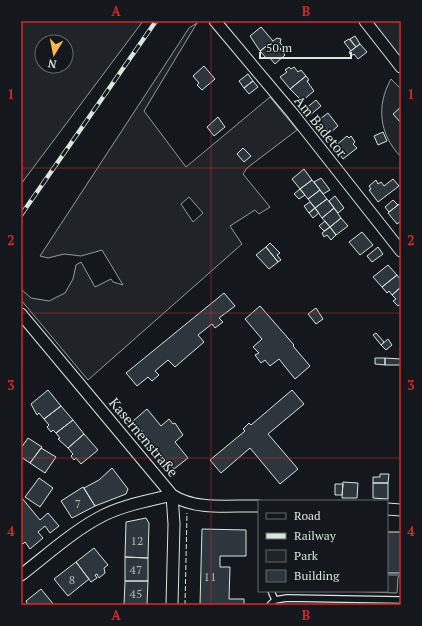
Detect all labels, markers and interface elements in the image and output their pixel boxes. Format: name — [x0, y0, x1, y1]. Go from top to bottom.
text: A — [111, 2, 121, 20]
text: B — [302, 2, 310, 20]
north arrow — [34, 34, 74, 74]
scale bar — [260, 34, 351, 60]
text: 50 m — [266, 40, 293, 55]
text: N — [46, 56, 58, 71]
text: 1 — [7, 85, 15, 103]
text: 1 — [407, 85, 415, 103]
street label: Am Badetor — [290, 91, 352, 161]
text: 2 — [7, 231, 15, 249]
text: 2 — [407, 231, 415, 249]
text: 3 — [7, 376, 15, 394]
text: 3 — [407, 376, 415, 394]
street label: Kasernenstraße — [105, 393, 183, 481]
house number: 7 — [75, 496, 81, 511]
legend — [258, 500, 388, 592]
text: Road — [294, 508, 321, 523]
text: 4 — [7, 522, 15, 540]
text: 4 — [407, 522, 415, 540]
text: Railway — [294, 528, 337, 543]
house number: 12 — [131, 533, 143, 548]
text: Park — [294, 548, 319, 563]
house number: 47 — [130, 562, 142, 577]
text: Building — [294, 568, 340, 583]
house number: 11 — [204, 569, 216, 584]
house number: 8 — [69, 572, 75, 587]
house number: 45 — [130, 586, 142, 601]
text: A — [111, 606, 121, 624]
text: B — [302, 606, 310, 624]

